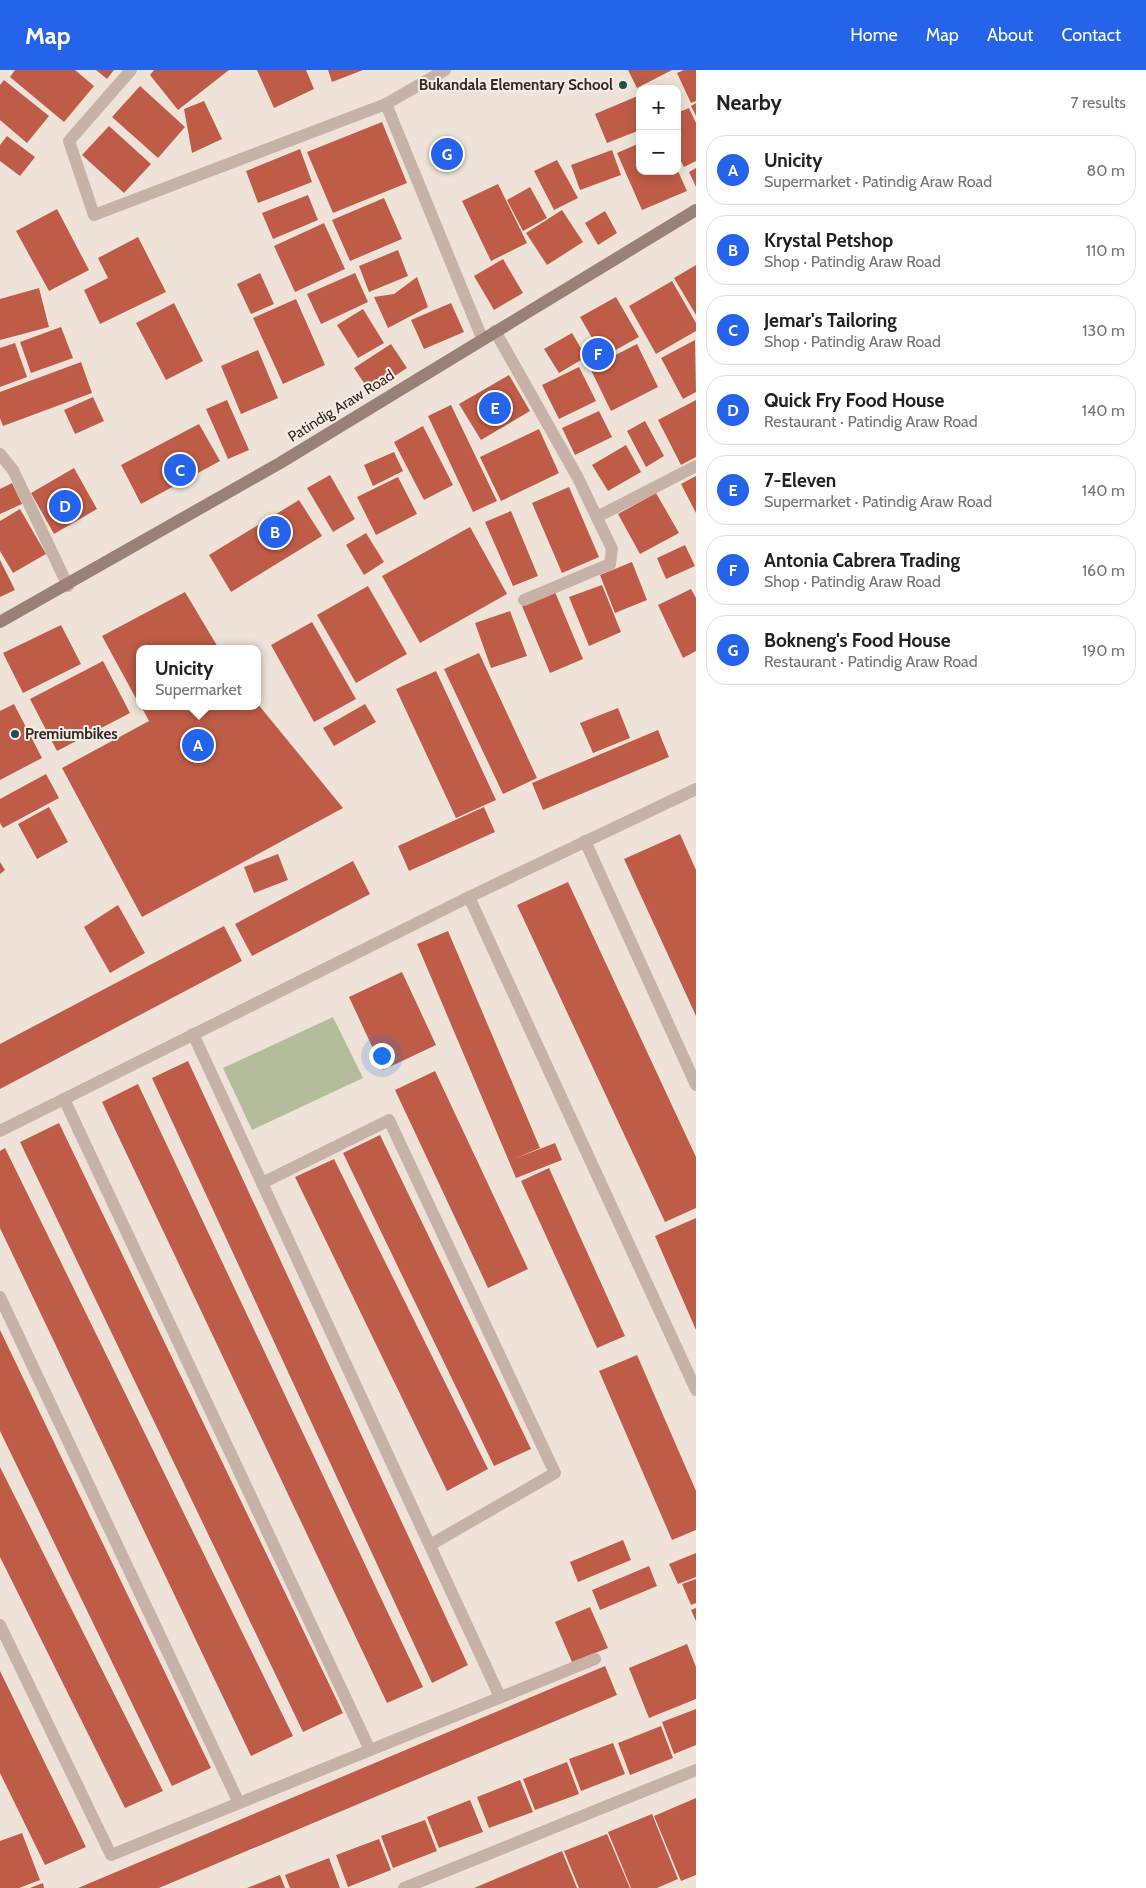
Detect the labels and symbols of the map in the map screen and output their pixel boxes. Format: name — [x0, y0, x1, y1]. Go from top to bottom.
place label: Bukandala Elementary School — [419, 76, 613, 94]
marker: Bukandala Elementary School — [617, 79, 629, 91]
pin: G — [431, 135, 463, 173]
pin: F — [582, 335, 614, 373]
street label: Patindig Araw Road — [284, 366, 398, 446]
pin: E — [479, 389, 511, 427]
pin: C — [164, 451, 196, 489]
pin: D — [49, 487, 81, 525]
pin: B — [259, 513, 291, 551]
place label: Premiumbikes — [25, 725, 118, 743]
pin: A — [182, 726, 214, 764]
marker: Premiumbikes — [9, 728, 21, 740]
your location — [369, 1043, 395, 1069]

